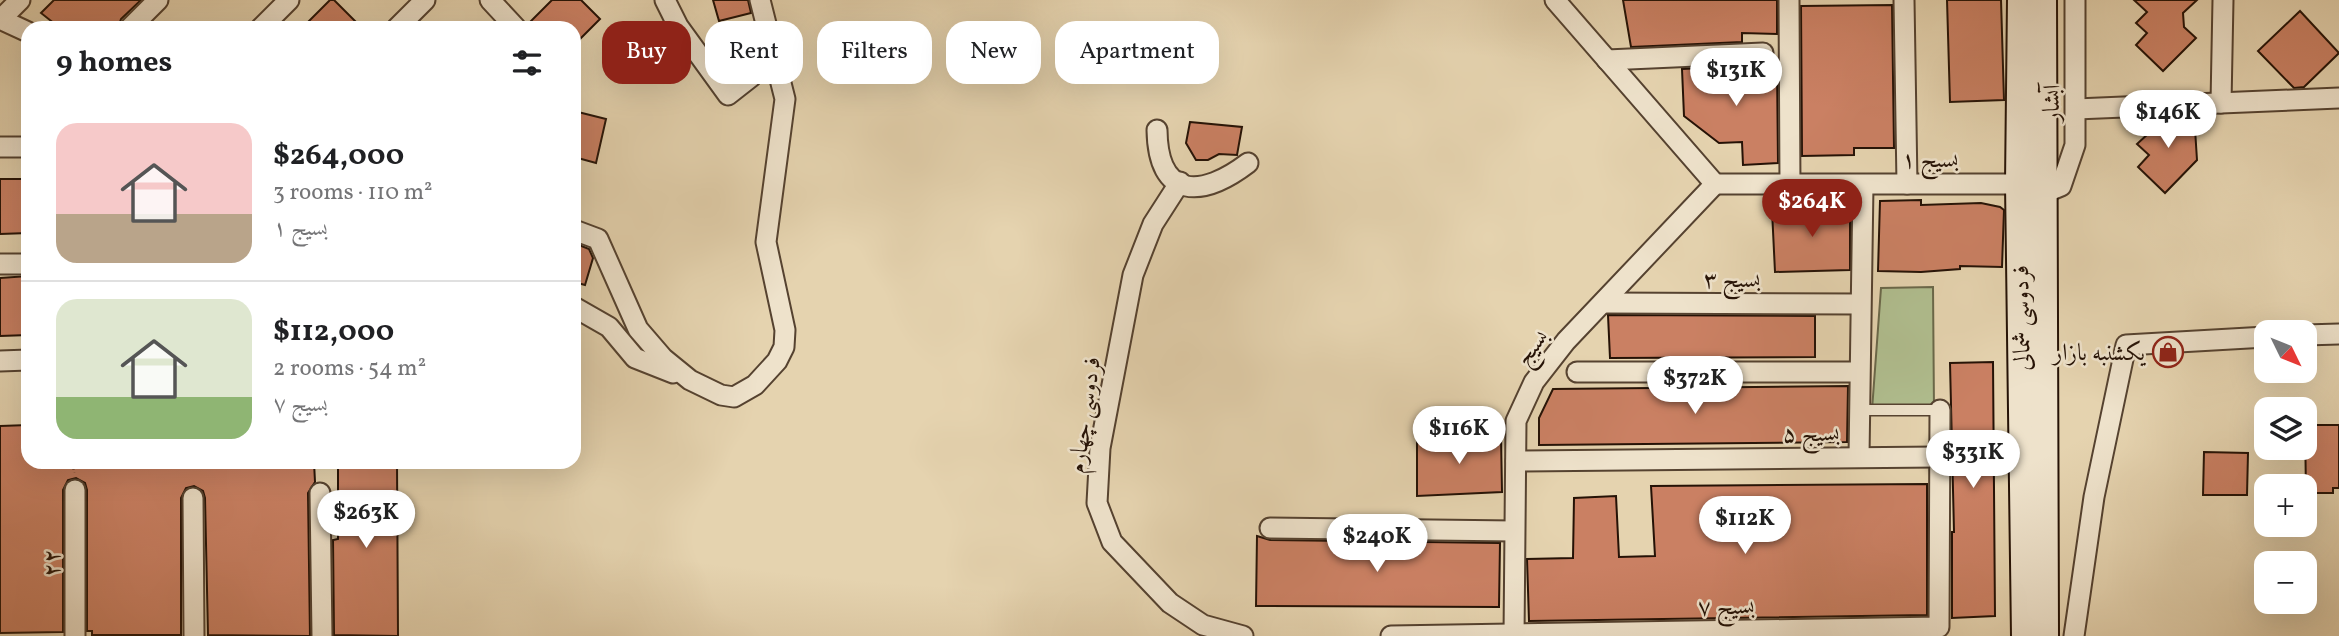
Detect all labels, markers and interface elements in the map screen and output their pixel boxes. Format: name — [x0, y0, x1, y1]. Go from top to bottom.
chip: Buy — [602, 21, 691, 84]
chip: Rent — [705, 21, 803, 84]
chip: Filters — [817, 21, 932, 84]
chip: New — [946, 21, 1041, 84]
chip: Apartment — [1055, 21, 1219, 84]
text: 9 homes — [56, 42, 172, 84]
icon: filters — [508, 44, 546, 82]
pin: $131K — [1687, 48, 1785, 108]
text: $131K — [1706, 55, 1766, 87]
street label: آبشار — [2036, 81, 2070, 124]
pin: $146K — [2119, 90, 2217, 150]
text: $146K — [2135, 97, 2201, 129]
text: $264,000 — [273, 135, 404, 177]
street label: بسیج ۱ — [1901, 144, 1959, 180]
icon: home — [112, 151, 196, 235]
text: 3 rooms · 110 m² — [273, 177, 433, 209]
pin: $264K — [1763, 180, 1861, 239]
text: $264K — [1778, 186, 1846, 218]
text: بسیج ۱ — [273, 213, 328, 245]
street label: بسیج ۳ — [1703, 264, 1761, 300]
street label: فردوسی شمالی — [2005, 265, 2041, 371]
text: $112,000 — [273, 311, 394, 353]
north arrow — [2254, 320, 2317, 383]
map controls — [2254, 320, 2317, 614]
street label: بسیج — [1508, 322, 1560, 375]
icon: home — [112, 327, 196, 411]
shop icon: یکشنبه بازار — [2151, 335, 2185, 369]
place label: یکشنبه بازار — [2051, 337, 2146, 371]
text: 2 rooms · 54 m² — [273, 353, 426, 385]
street label: فردوسی چهارم — [1061, 355, 1113, 476]
pin: $372K — [1646, 356, 1744, 416]
text: $372K — [1663, 363, 1727, 395]
text: بسیج ۷ — [273, 389, 328, 421]
button: layers — [2254, 397, 2317, 460]
pin: $116K — [1410, 406, 1508, 466]
text: $116K — [1429, 413, 1489, 445]
street label: بسیج ۵ — [1782, 417, 1841, 454]
pin: $331K — [1924, 430, 2022, 490]
text: $331K — [1942, 437, 2004, 469]
button: + — [2254, 474, 2317, 537]
pin: $263K — [317, 490, 415, 550]
pin: $112K — [1696, 496, 1794, 556]
text: $263K — [333, 497, 399, 529]
text: $112K — [1715, 503, 1775, 535]
pin: $240K — [1328, 514, 1426, 574]
text: $240K — [1343, 521, 1411, 553]
street label: ۲۲ — [36, 549, 70, 577]
button: − — [2254, 551, 2317, 614]
street label: بسیج ۷ — [1697, 590, 1756, 627]

